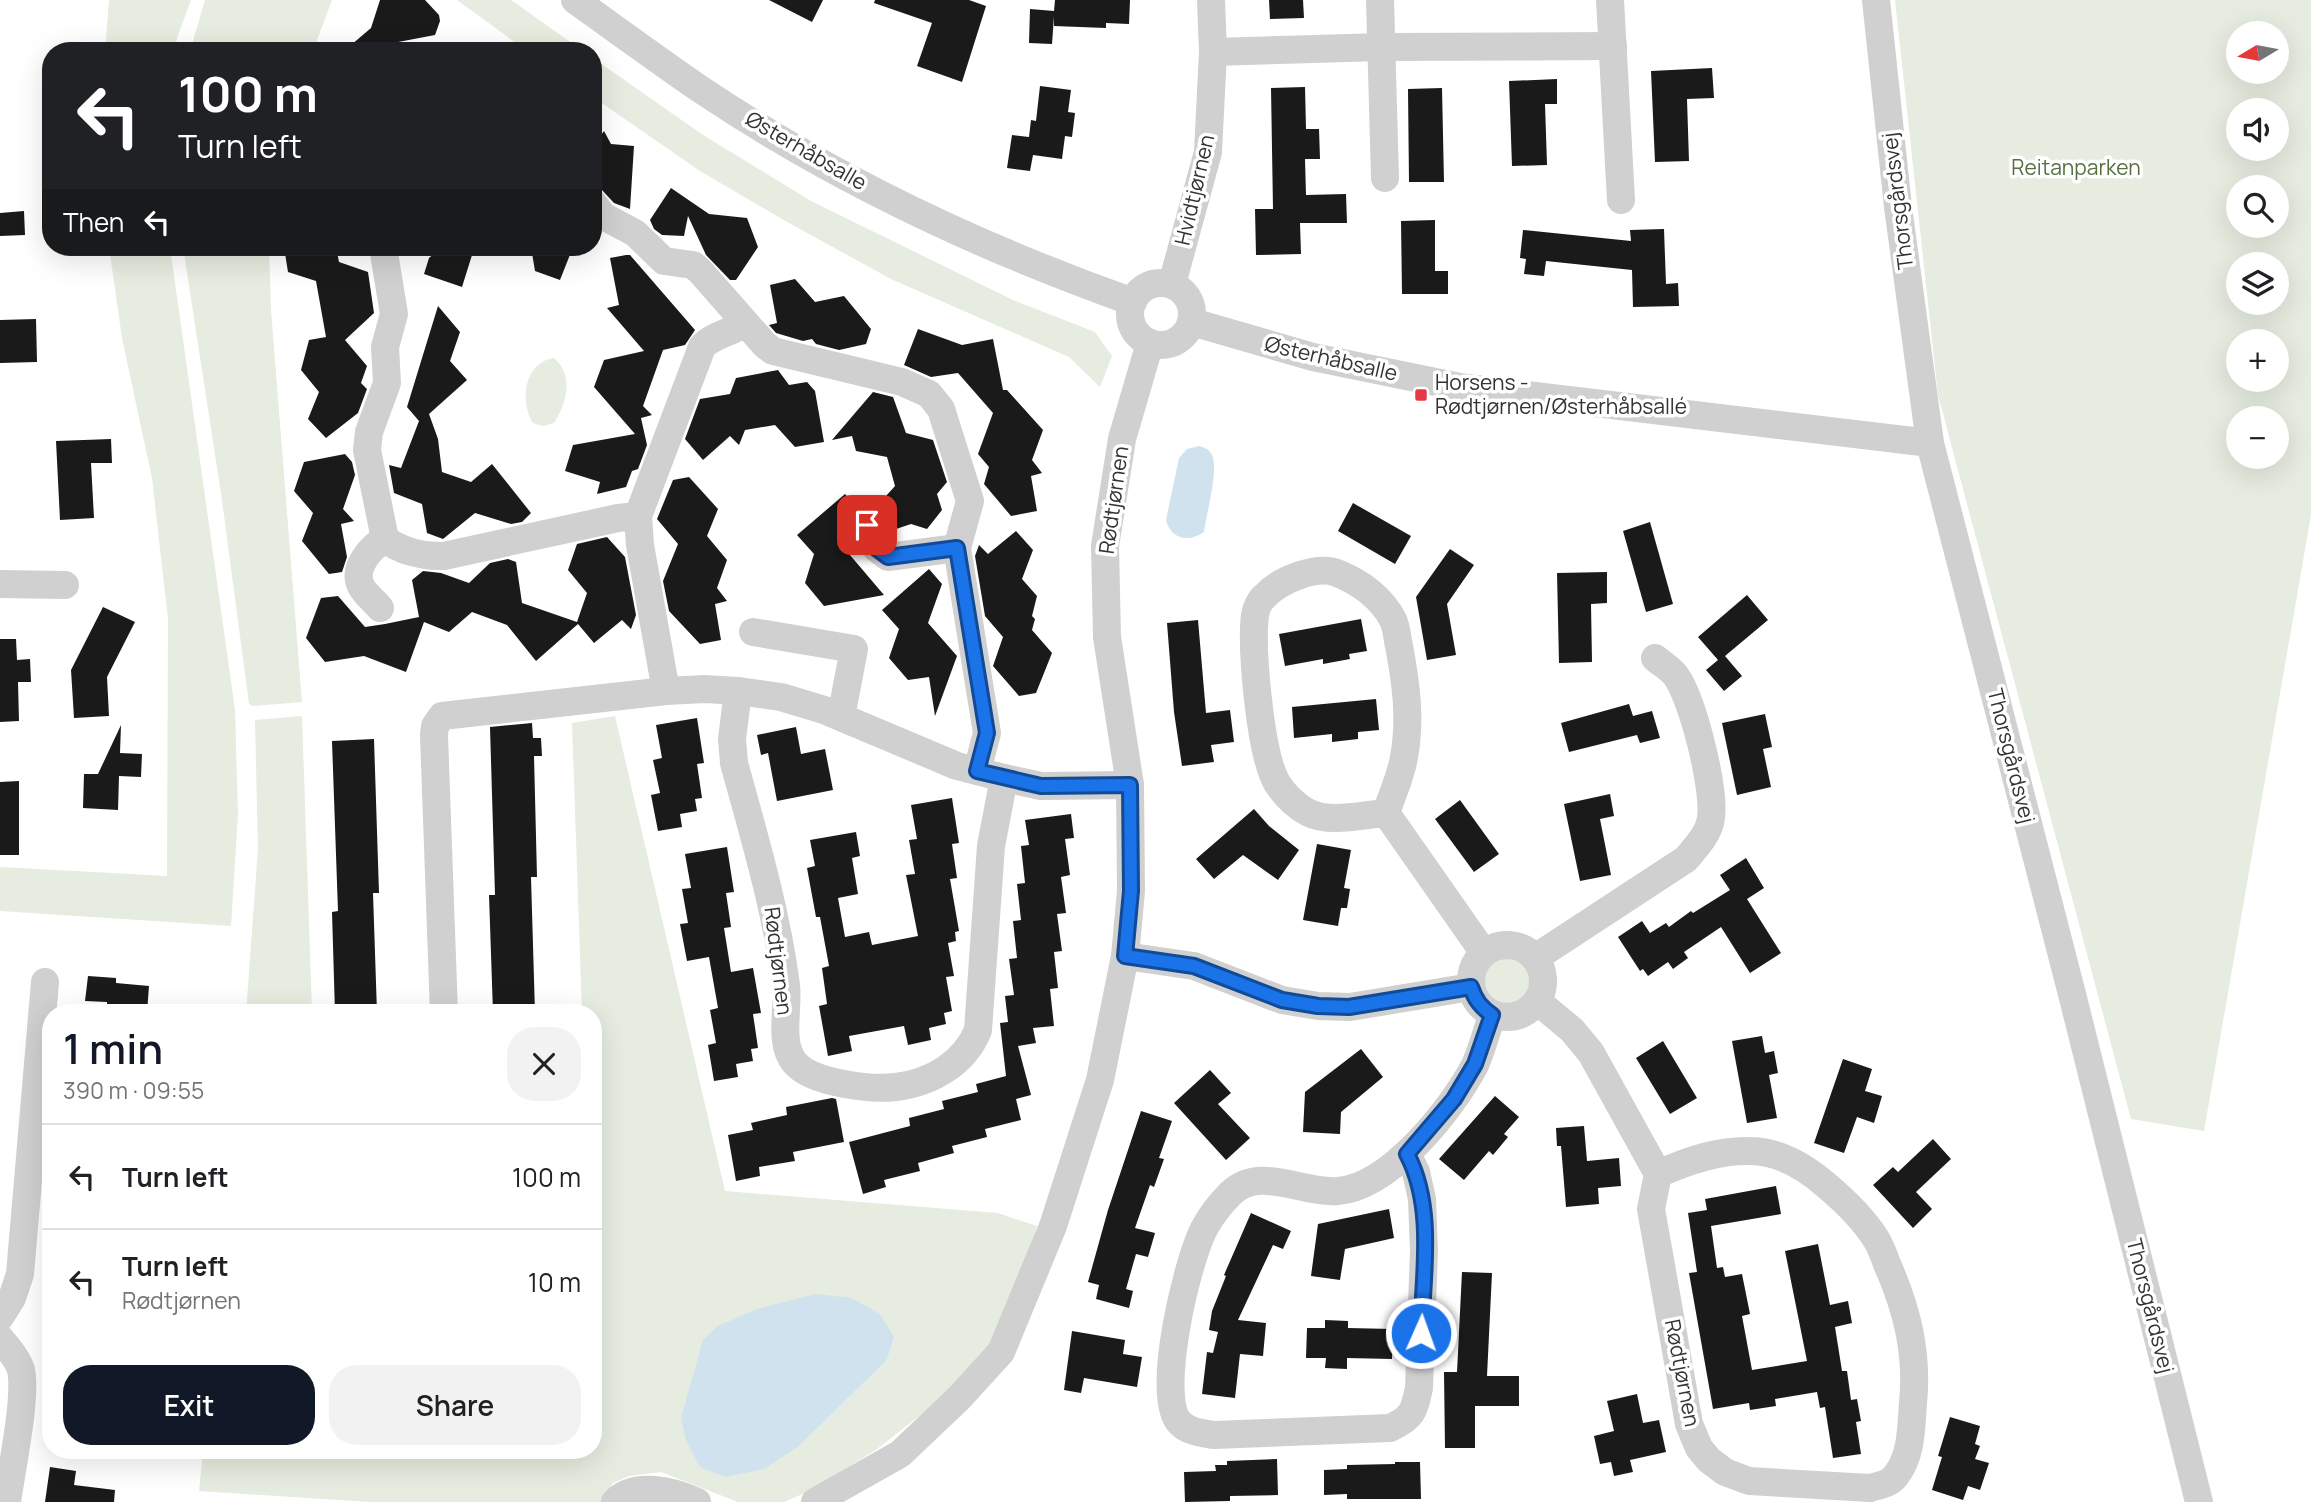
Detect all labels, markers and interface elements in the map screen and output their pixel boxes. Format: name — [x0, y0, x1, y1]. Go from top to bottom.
north arrow — [2226, 21, 2289, 84]
map controls — [2226, 21, 2289, 469]
text: 100 m — [178, 60, 318, 127]
icon: left — [63, 70, 154, 161]
button: sound — [2226, 98, 2289, 161]
street label: Østerhåbsalle — [741, 104, 872, 196]
text: Turn left — [178, 124, 302, 168]
street label: Thorsgårdsvej — [1875, 131, 1919, 271]
street label: Hvidtjørnen — [1168, 132, 1220, 248]
park label: Reitanparken — [2011, 153, 2141, 181]
button: search — [2226, 175, 2289, 238]
icon: left — [138, 203, 176, 241]
text: Then — [63, 204, 124, 240]
button: layers — [2226, 252, 2289, 315]
street label: Østerhåbsalle — [1262, 329, 1400, 387]
button: + — [2226, 329, 2289, 392]
place label: Horsens - Rødtjørnen/Østerhåbsallé — [1435, 368, 1687, 420]
marker: Horsens - Rødtjørnen/Østerhåbsallé — [1413, 387, 1429, 403]
button: − — [2226, 406, 2289, 469]
street label: Rødtjørnen — [1092, 444, 1134, 556]
pin — [837, 495, 897, 555]
icon: arrive — [848, 506, 886, 544]
street label: Thorsgårdsvej — [1982, 685, 2042, 826]
street label: Rødtjørnen — [758, 905, 800, 1016]
text: 1 min — [63, 1019, 163, 1077]
button: close — [507, 1027, 581, 1101]
text: 390 m · 09:55 — [63, 1074, 204, 1106]
icon: left — [63, 1158, 101, 1196]
text: Turn left — [122, 1159, 229, 1195]
text: 100 m — [512, 1159, 581, 1195]
street label: Thorsgårdsvej — [2121, 1235, 2181, 1376]
text: Turn left — [122, 1248, 229, 1284]
icon: left — [63, 1263, 101, 1301]
text: 10 m — [528, 1264, 581, 1300]
text: Rødtjørnen — [122, 1284, 241, 1316]
position arrow — [1384, 1296, 1458, 1370]
street label: Rødtjørnen — [1659, 1317, 1707, 1429]
button: Exit — [63, 1365, 315, 1445]
button: Share — [329, 1365, 581, 1445]

